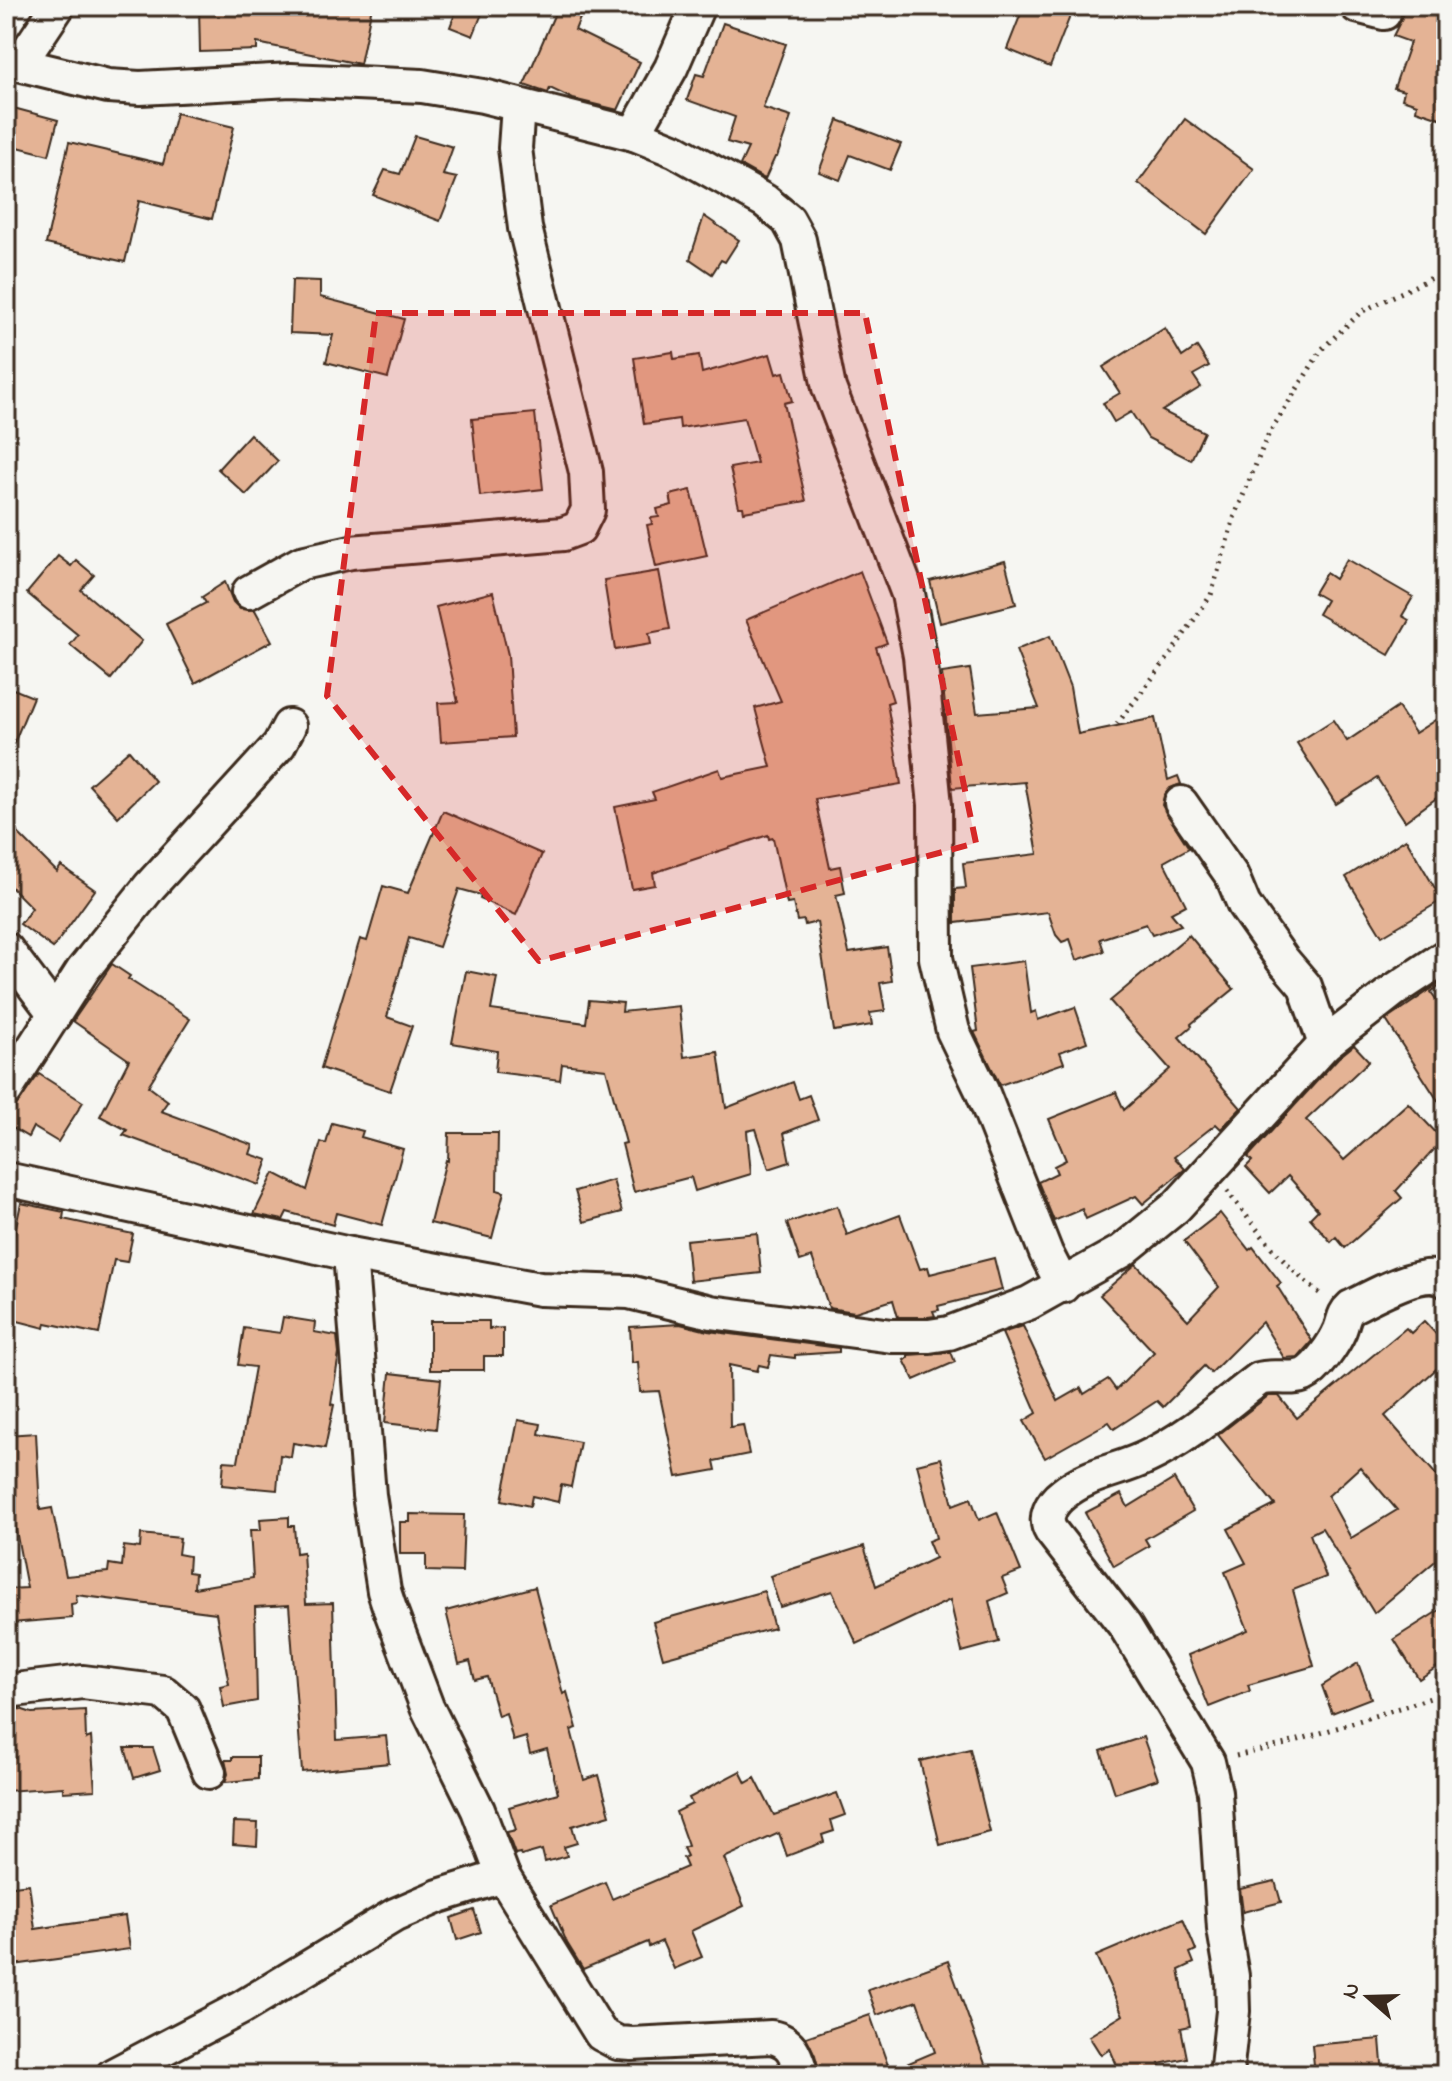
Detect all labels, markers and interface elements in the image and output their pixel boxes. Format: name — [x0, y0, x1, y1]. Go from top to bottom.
north arrow — [1328, 1957, 1408, 2037]
text: N — [1334, 1979, 1370, 2004]

